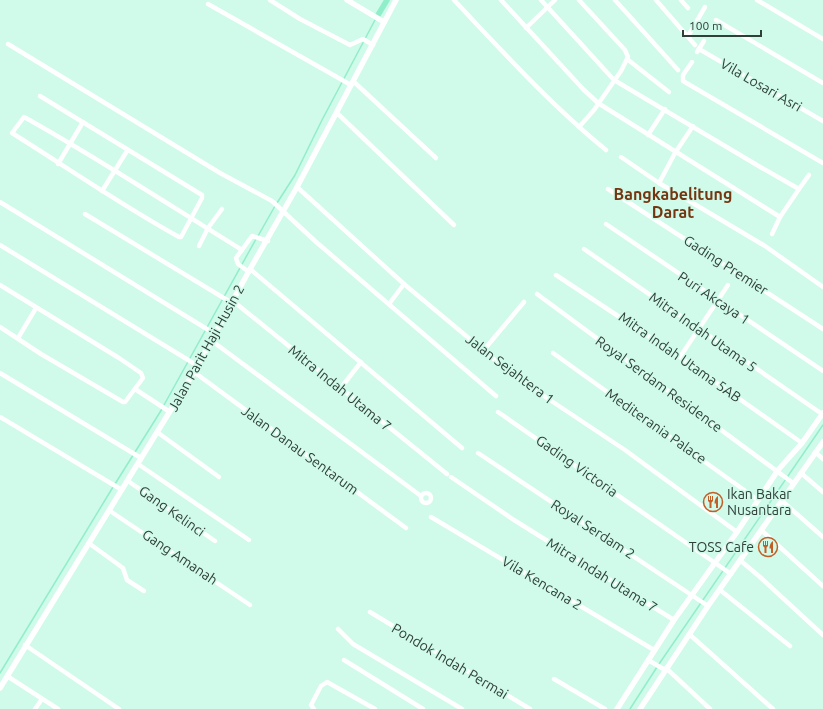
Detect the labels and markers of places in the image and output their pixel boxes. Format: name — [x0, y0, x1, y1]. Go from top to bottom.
place label: Ikan Bakar Nusantara — [727, 486, 792, 518]
restaurant icon: Ikan Bakar Nusantara — [702, 491, 724, 513]
restaurant icon: TOSS Cafe — [757, 536, 779, 558]
place label: TOSS Cafe — [689, 539, 754, 555]

